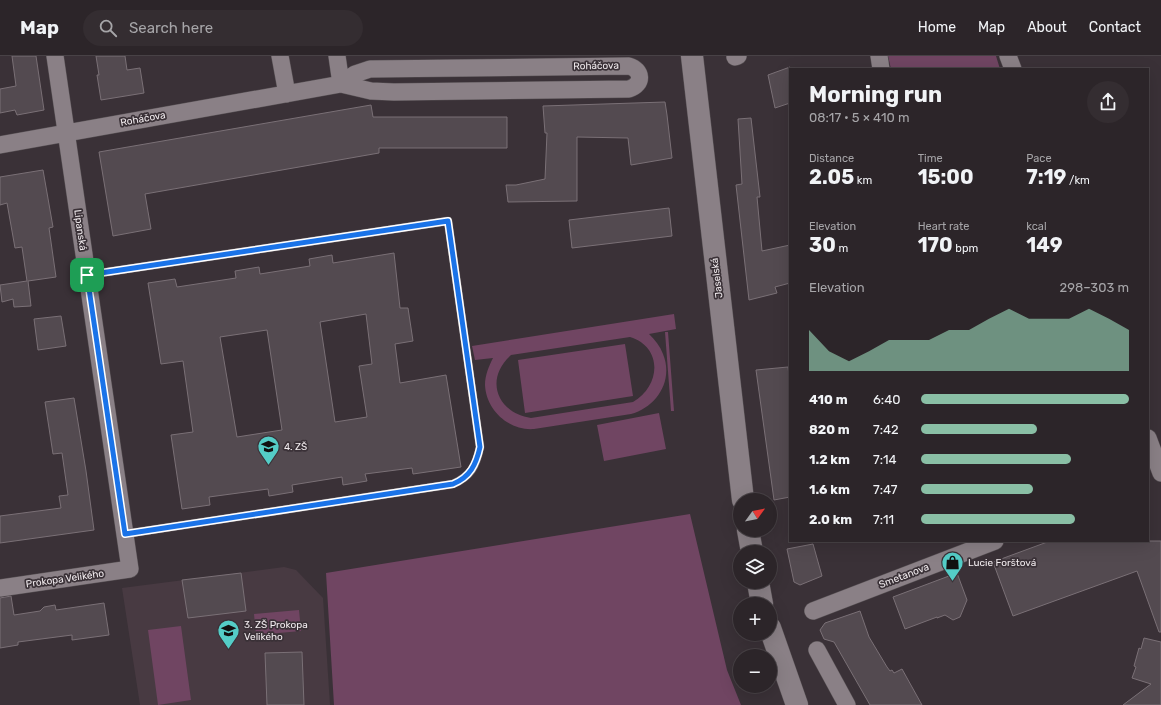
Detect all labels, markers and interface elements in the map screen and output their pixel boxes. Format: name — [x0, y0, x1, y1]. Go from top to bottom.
search box — [83, 10, 363, 46]
text: Map — [20, 16, 59, 39]
icon: search — [97, 17, 119, 39]
text: Search here — [129, 19, 213, 37]
text: Home — [918, 19, 956, 36]
text: Map — [978, 19, 1005, 36]
text: About — [1027, 19, 1067, 36]
text: Contact — [1089, 19, 1141, 36]
street label: Roháčova — [573, 60, 619, 72]
text: Morning run — [809, 81, 942, 108]
button: share — [1087, 81, 1129, 123]
street label: Roháčova — [119, 109, 167, 129]
text: 08:17 · 5 × 410 m — [809, 110, 909, 125]
text: Distance — [809, 152, 854, 165]
text: Time — [918, 152, 943, 165]
text: Pace — [1026, 152, 1052, 165]
text: 2.05 — [809, 165, 854, 189]
text: 15:00 — [918, 165, 974, 189]
text: 7:19 — [1026, 165, 1066, 189]
text: km — [854, 174, 872, 187]
text: /km — [1066, 174, 1090, 187]
street label: Lipanská — [71, 209, 89, 251]
text: Elevation — [809, 220, 856, 233]
text: Heart rate — [918, 220, 970, 233]
text: kcal — [1026, 220, 1047, 233]
text: 30 — [809, 233, 836, 257]
text: 170 — [918, 233, 953, 257]
text: 149 — [1026, 233, 1063, 257]
text: m — [836, 242, 848, 255]
text: bpm — [953, 242, 978, 255]
street label: Jaselská — [709, 257, 725, 299]
pin — [70, 258, 104, 292]
icon: arrive — [76, 264, 98, 286]
text: Elevation — [809, 280, 865, 295]
text: 298–303 m — [1060, 280, 1129, 295]
text: 410 m — [809, 392, 848, 407]
text: 6:40 — [873, 392, 901, 407]
text: 820 m — [809, 422, 850, 437]
text: 7:42 — [873, 422, 899, 437]
school or university icon: 4. ZŠ — [256, 434, 282, 467]
place label: 4. ZŠ — [284, 441, 307, 453]
text: 1.2 km — [809, 452, 850, 467]
text: 7:14 — [873, 452, 897, 467]
text: 1.6 km — [809, 482, 850, 497]
text: 7:47 — [873, 482, 898, 497]
north arrow — [733, 493, 777, 537]
map controls — [733, 493, 777, 693]
text: 2.0 km — [809, 512, 852, 527]
text: 7:11 — [873, 512, 894, 527]
button: layers — [733, 545, 777, 589]
shop icon: Lucie Forštová — [940, 550, 966, 583]
place label: Lucie Forštová — [968, 557, 1036, 569]
street label: Smetanova — [877, 561, 931, 591]
street label: Prokopa Velikého — [25, 568, 105, 590]
button: + — [733, 597, 777, 641]
school or university icon: 3. ZŠ Prokopa Velikého — [216, 618, 242, 651]
place label: 3. ZŠ Prokopa Velikého — [244, 619, 308, 643]
button: − — [733, 649, 777, 693]

